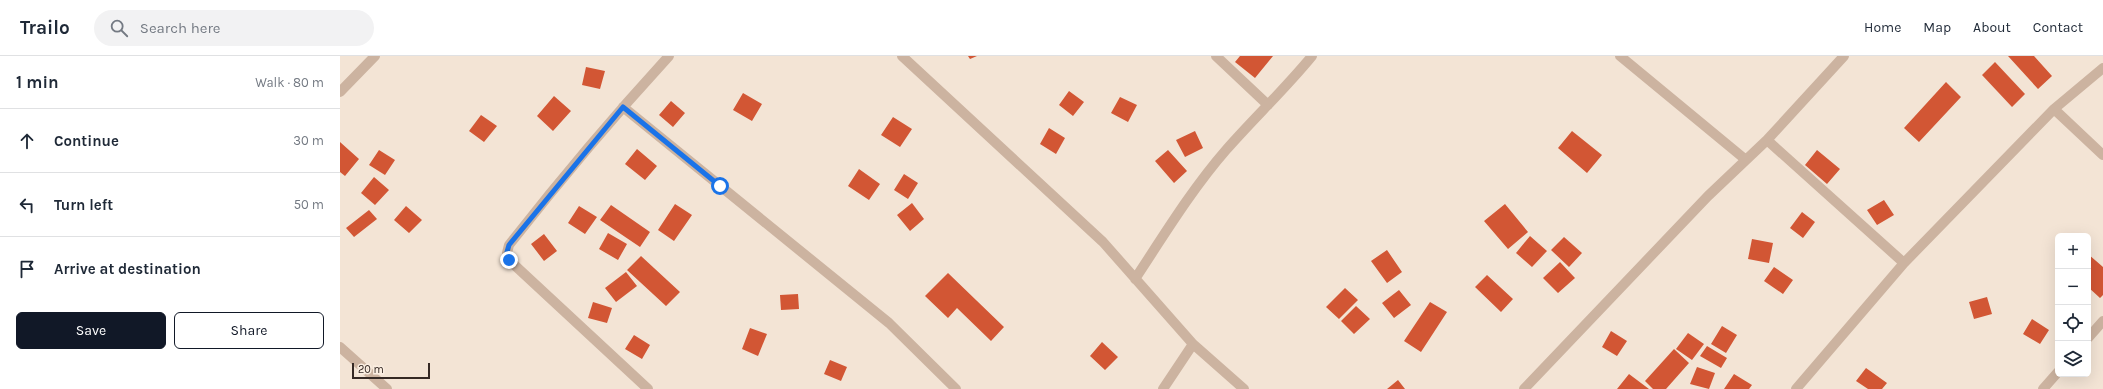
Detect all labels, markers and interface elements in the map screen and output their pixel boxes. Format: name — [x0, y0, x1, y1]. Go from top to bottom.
search box — [94, 10, 374, 46]
text: Trailo — [20, 17, 70, 39]
icon: search — [108, 17, 130, 39]
text: Search here — [140, 19, 221, 37]
text: Home — [1864, 19, 1901, 36]
text: Map — [1923, 19, 1951, 36]
text: About — [1973, 19, 2011, 36]
text: Contact — [2033, 19, 2083, 36]
text: 1 min — [16, 72, 59, 92]
text: Walk · 80 m — [255, 75, 324, 90]
icon: ahead — [16, 130, 38, 152]
text: Continue — [54, 132, 119, 150]
text: 30 m — [293, 133, 324, 148]
route start — [711, 177, 729, 195]
icon: left — [16, 194, 38, 216]
text: Turn left — [54, 196, 113, 214]
text: 50 m — [294, 197, 324, 212]
map controls — [2055, 233, 2091, 377]
button: + — [2055, 233, 2091, 269]
route end — [500, 251, 518, 269]
icon: arrive — [16, 258, 38, 280]
text: Arrive at destination — [54, 260, 201, 278]
button: − — [2055, 269, 2091, 305]
button: locate — [2055, 305, 2091, 341]
button: Save — [16, 312, 166, 349]
button: Share — [174, 312, 324, 349]
button: layers — [2055, 341, 2091, 377]
scale bar — [352, 361, 430, 380]
text: 20 m — [358, 363, 384, 376]

